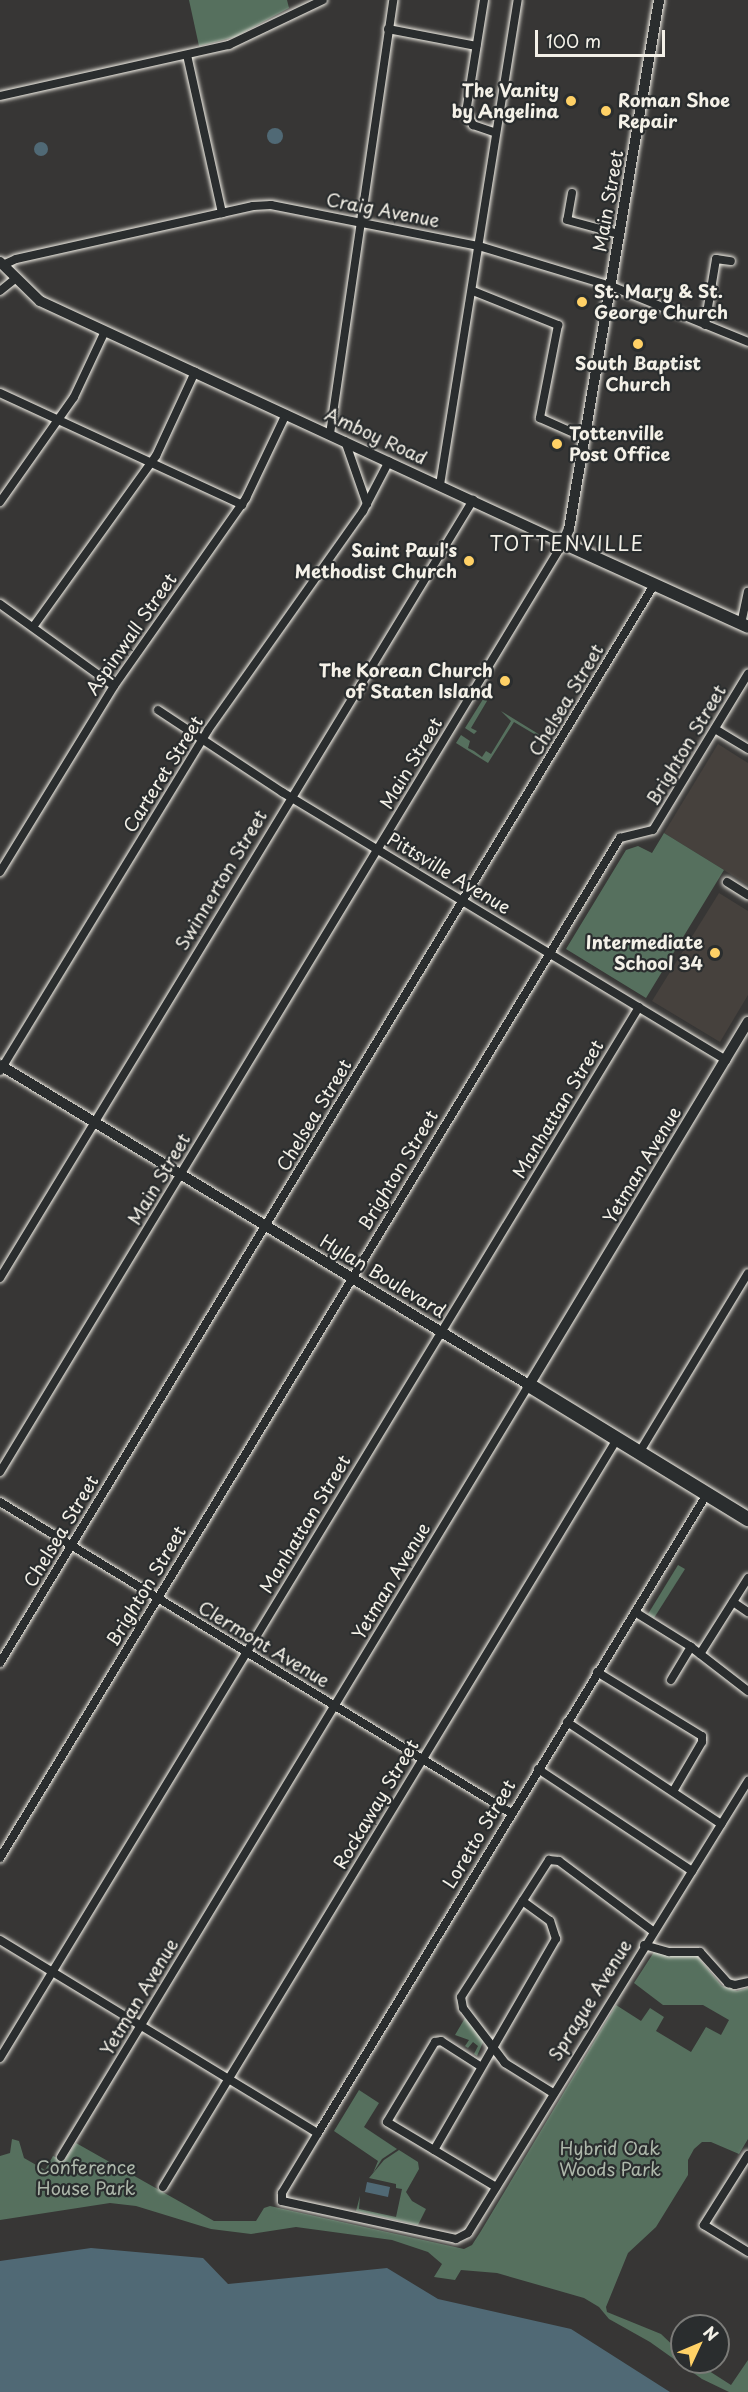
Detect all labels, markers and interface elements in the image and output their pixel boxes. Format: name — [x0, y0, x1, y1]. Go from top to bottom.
scale bar — [538, 18, 668, 56]
text: 100 m — [546, 27, 601, 54]
place label: The Vanity by Angelina — [452, 80, 559, 122]
place label: Roman Shoe Repair — [618, 90, 730, 132]
marker: The Vanity by Angelina — [564, 94, 578, 108]
marker: Roman Shoe Repair — [599, 104, 613, 118]
street label: Main Street — [588, 148, 628, 254]
street label: Craig Avenue — [324, 188, 442, 232]
place label: St. Mary & St. George Church — [594, 281, 730, 324]
marker: St. Mary & St. George Church — [575, 295, 589, 309]
marker: South Baptist Church — [631, 337, 645, 351]
place label: South Baptist Church — [575, 353, 701, 395]
street label: Amboy Road — [321, 403, 431, 469]
place label: Tottenville Post Office — [569, 423, 670, 466]
marker: Tottenville Post Office — [550, 437, 564, 451]
district label: TOTTENVILLE — [491, 531, 643, 555]
place label: Saint Paul's Methodist Church — [294, 540, 457, 582]
marker: Saint Paul's Methodist Church — [462, 554, 476, 568]
street label: Aspinwall Street — [81, 569, 181, 699]
street label: Chelsea Street — [524, 640, 608, 760]
place label: The Korean Church of Staten Island — [318, 660, 493, 702]
marker: The Korean Church of Staten Island — [498, 674, 512, 688]
street label: Brighton Street — [642, 681, 730, 809]
street label: Carteret Street — [118, 711, 208, 837]
street label: Main Street — [375, 713, 447, 813]
street label: Swinnerton Street — [171, 806, 271, 954]
street label: Pittsville Avenue — [384, 828, 514, 918]
place label: Intermediate School 34 — [586, 932, 703, 974]
marker: Intermediate School 34 — [708, 946, 722, 960]
street label: Manhattan Street — [508, 1036, 608, 1182]
street label: Chelsea Street — [272, 1055, 356, 1175]
street label: Yetman Avenue — [599, 1103, 685, 1227]
street label: Brighton Street — [354, 1106, 442, 1234]
street label: Main Street — [123, 1129, 195, 1229]
street label: Hylan Boulevard — [316, 1230, 450, 1322]
street label: Manhattan Street — [255, 1451, 355, 1597]
street label: Chelsea Street — [19, 1471, 103, 1591]
street label: Yetman Avenue — [348, 1519, 434, 1643]
street label: Brighton Street — [102, 1522, 190, 1650]
street label: Clermont Avenue — [195, 1596, 333, 1692]
street label: Rockaway Street — [329, 1735, 423, 1873]
street label: Loretto Street — [438, 1776, 520, 1892]
street label: Yetman Avenue — [96, 1935, 182, 2059]
street label: Sprague Avenue — [544, 1935, 636, 2065]
park label: Hybrid Oak Woods Park — [559, 2138, 661, 2180]
park label: Conference House Park — [36, 2157, 136, 2200]
north arrow — [670, 2314, 730, 2374]
text: N — [698, 2320, 725, 2346]

